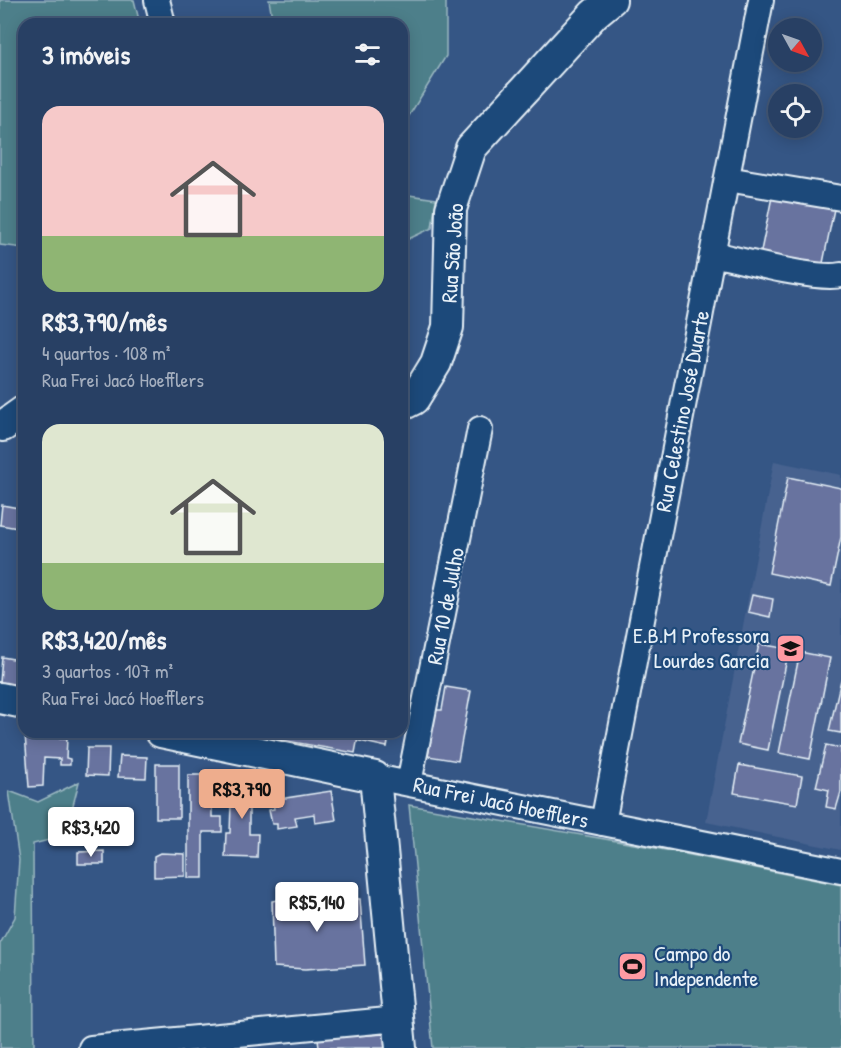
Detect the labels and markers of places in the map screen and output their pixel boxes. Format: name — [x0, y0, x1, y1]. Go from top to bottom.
place label: E.B.M Professora Lourdes Garcia — [633, 620, 769, 675]
school or university icon: E.B.M Professora Lourdes Garcia — [774, 632, 806, 664]
pin: R$3,790 — [187, 769, 297, 820]
pin: R$3,420 — [36, 807, 146, 858]
pin: R$5,140 — [262, 882, 372, 933]
place label: Campo do Independente — [654, 938, 758, 993]
sports icon: Campo do Independente — [617, 950, 649, 982]

